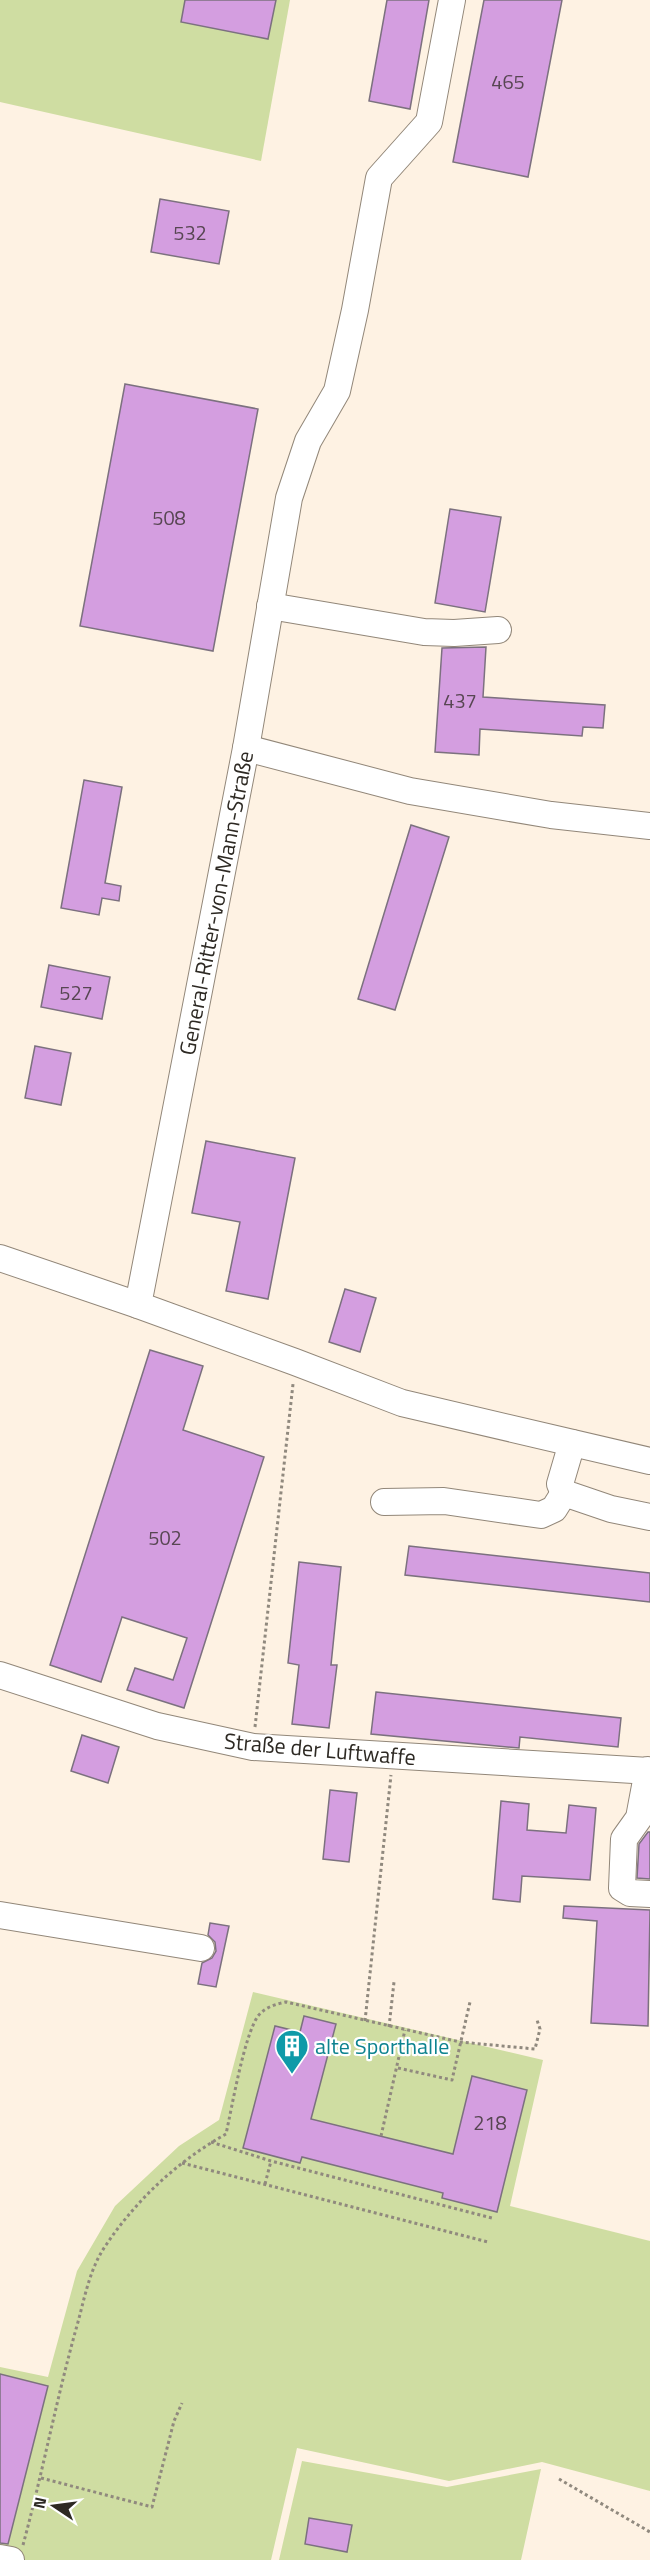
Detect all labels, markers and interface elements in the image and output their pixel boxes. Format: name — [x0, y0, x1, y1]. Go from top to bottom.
house number: 465 — [491, 66, 525, 97]
house number: 532 — [173, 217, 207, 248]
house number: 508 — [152, 502, 186, 533]
house number: 437 — [443, 685, 477, 716]
street label: General-Ritter-von-Mann-Straße — [170, 748, 262, 1058]
house number: 527 — [59, 977, 93, 1008]
house number: 502 — [148, 1522, 182, 1553]
street label: Straße der Luftwaffe — [223, 1724, 417, 1774]
building icon: alte Sporthalle — [274, 2028, 310, 2075]
place label: alte Sporthalle — [315, 2029, 449, 2063]
house number: 218 — [473, 2107, 507, 2138]
north arrow — [24, 2476, 84, 2536]
text: N — [26, 2495, 52, 2511]

